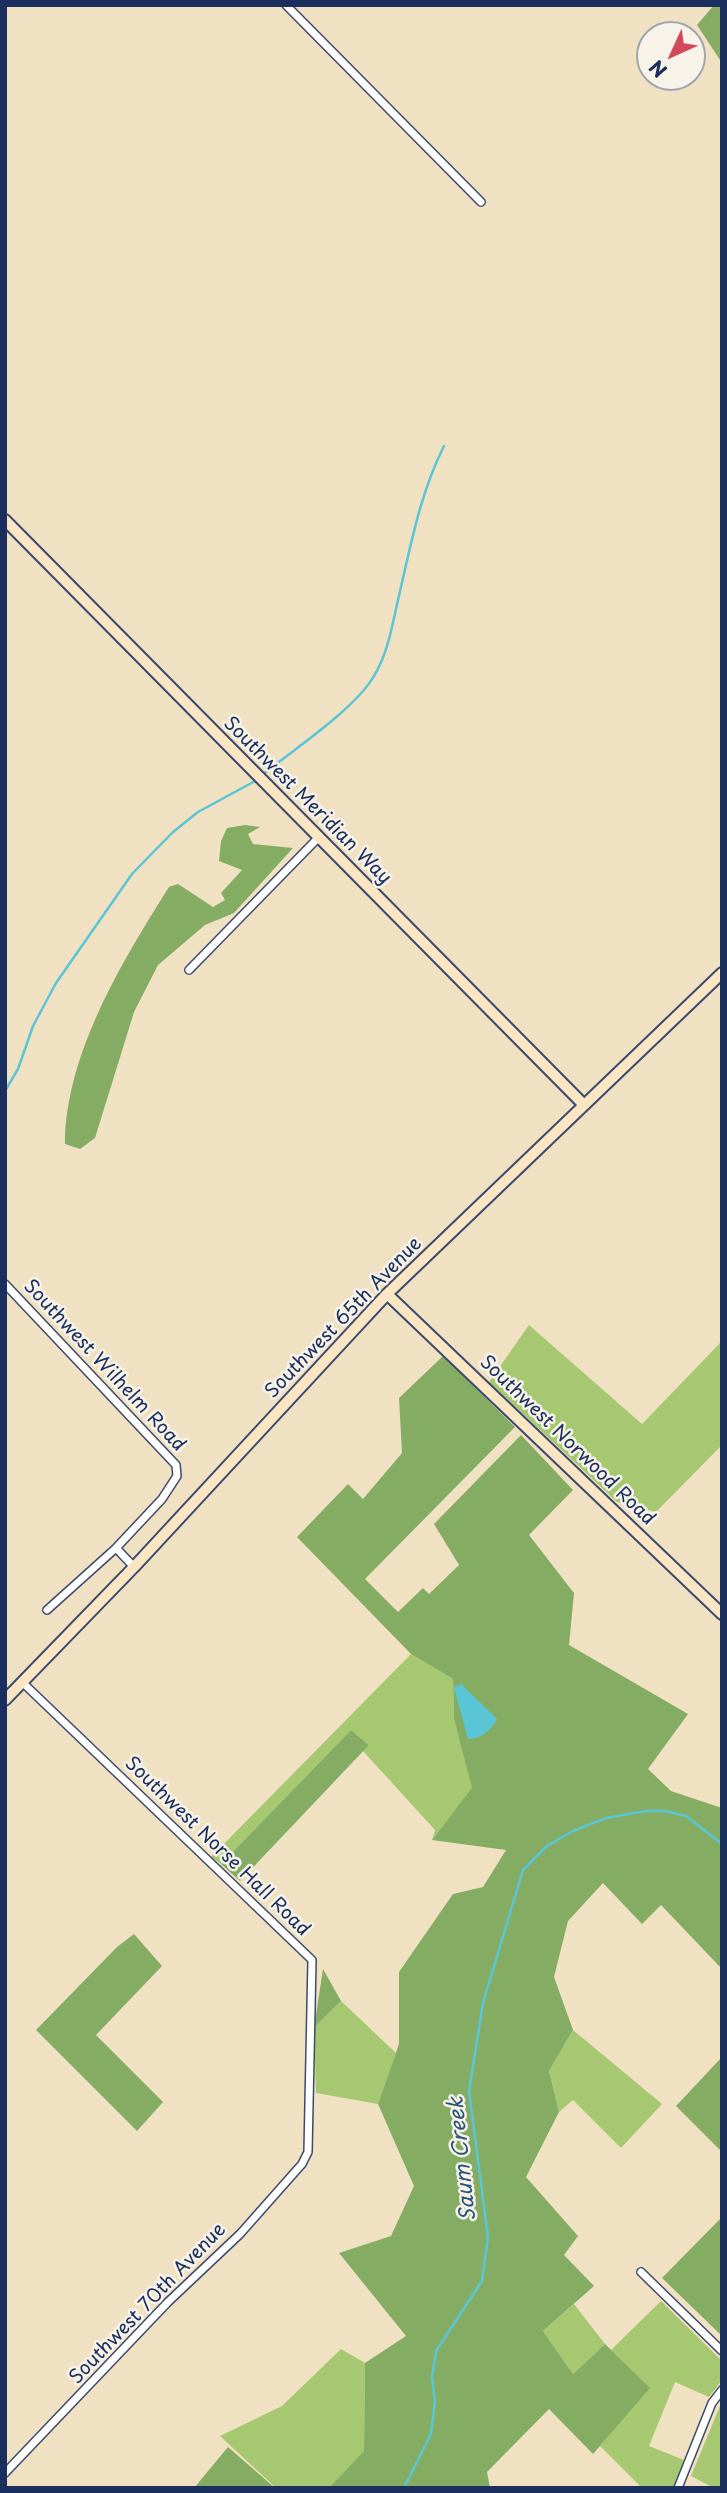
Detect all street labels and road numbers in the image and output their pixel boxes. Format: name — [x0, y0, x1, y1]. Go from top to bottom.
street label: Southwest Meridian Way — [218, 712, 396, 890]
street label: Southwest 65th Avenue — [261, 1233, 427, 1403]
street label: Southwest Wilhelm Road — [18, 1275, 190, 1457]
street label: Southwest Norwood Road — [475, 1351, 659, 1531]
street label: Southwest Norse Hall Road — [120, 1753, 314, 1941]
street label: Southwest 70th Avenue — [65, 2219, 231, 2389]

